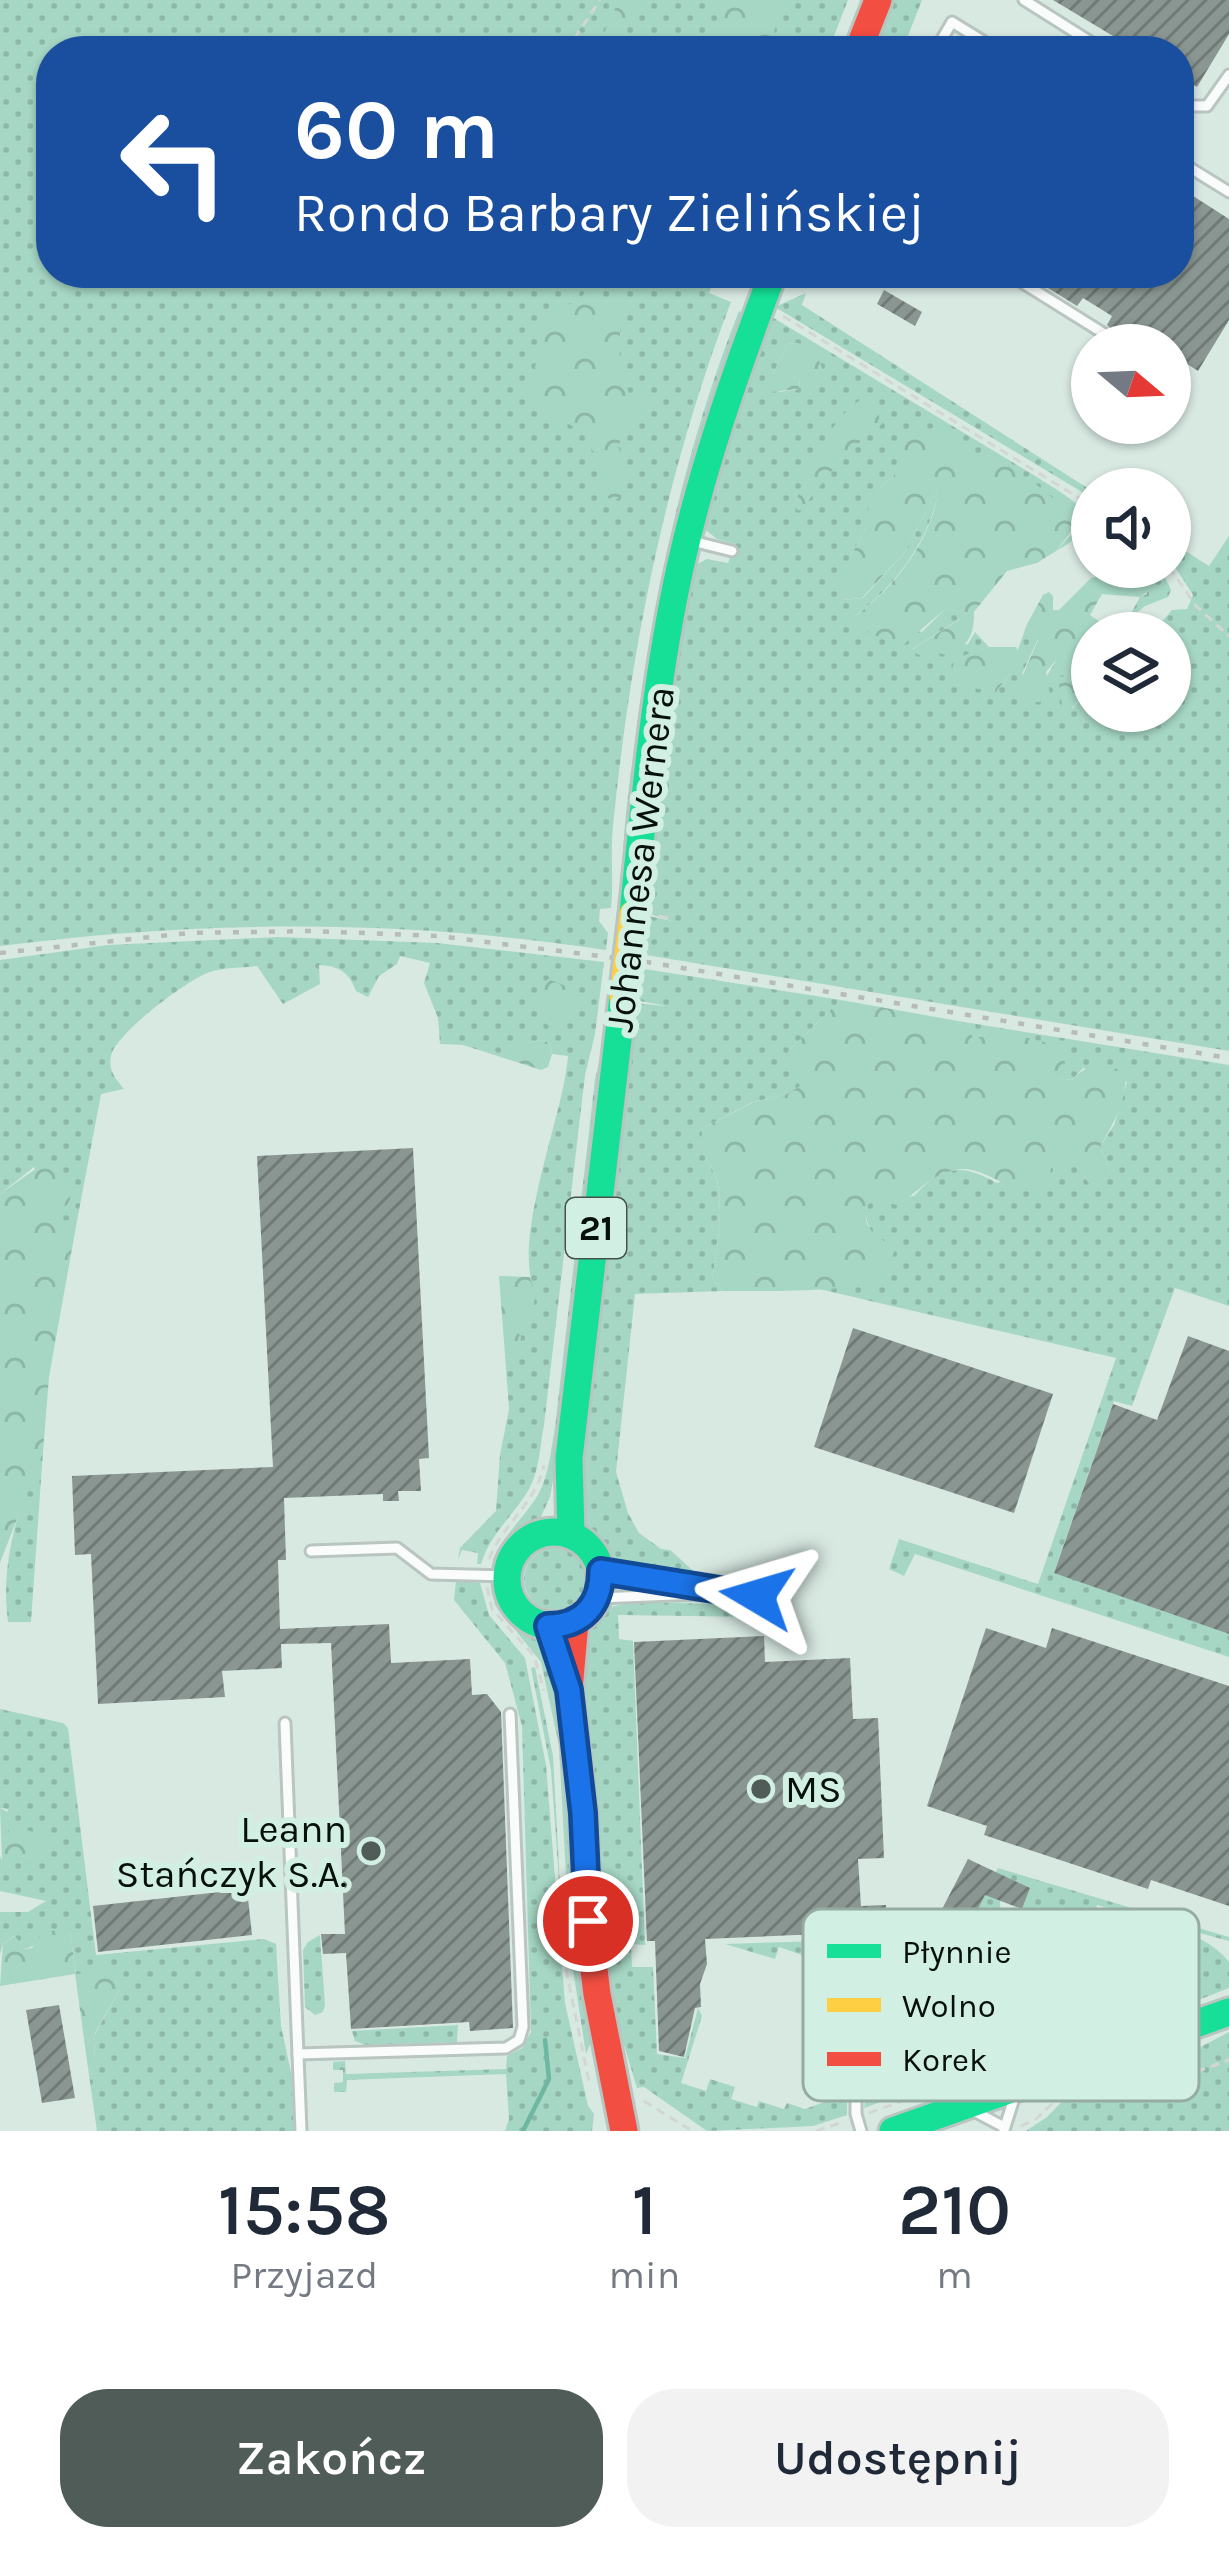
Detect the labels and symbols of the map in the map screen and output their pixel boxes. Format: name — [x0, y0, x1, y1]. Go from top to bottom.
north arrow — [1071, 324, 1191, 444]
street label: Johannesa Wernera — [596, 684, 684, 1034]
road number: 21 — [566, 1198, 626, 1258]
position arrow — [694, 1533, 820, 1659]
place label: MS — [785, 1766, 842, 1812]
marker: MS — [748, 1776, 774, 1802]
place label: Leann Stańczyk S.A. — [116, 1806, 347, 1897]
marker: Leann Stańczyk S.A. — [358, 1838, 384, 1864]
pin — [537, 1870, 639, 1972]
legend — [803, 1909, 1199, 2101]
text: Płynnie — [902, 1933, 1011, 1971]
text: Wolno — [902, 1987, 996, 2025]
text: Korek — [902, 2041, 988, 2079]

